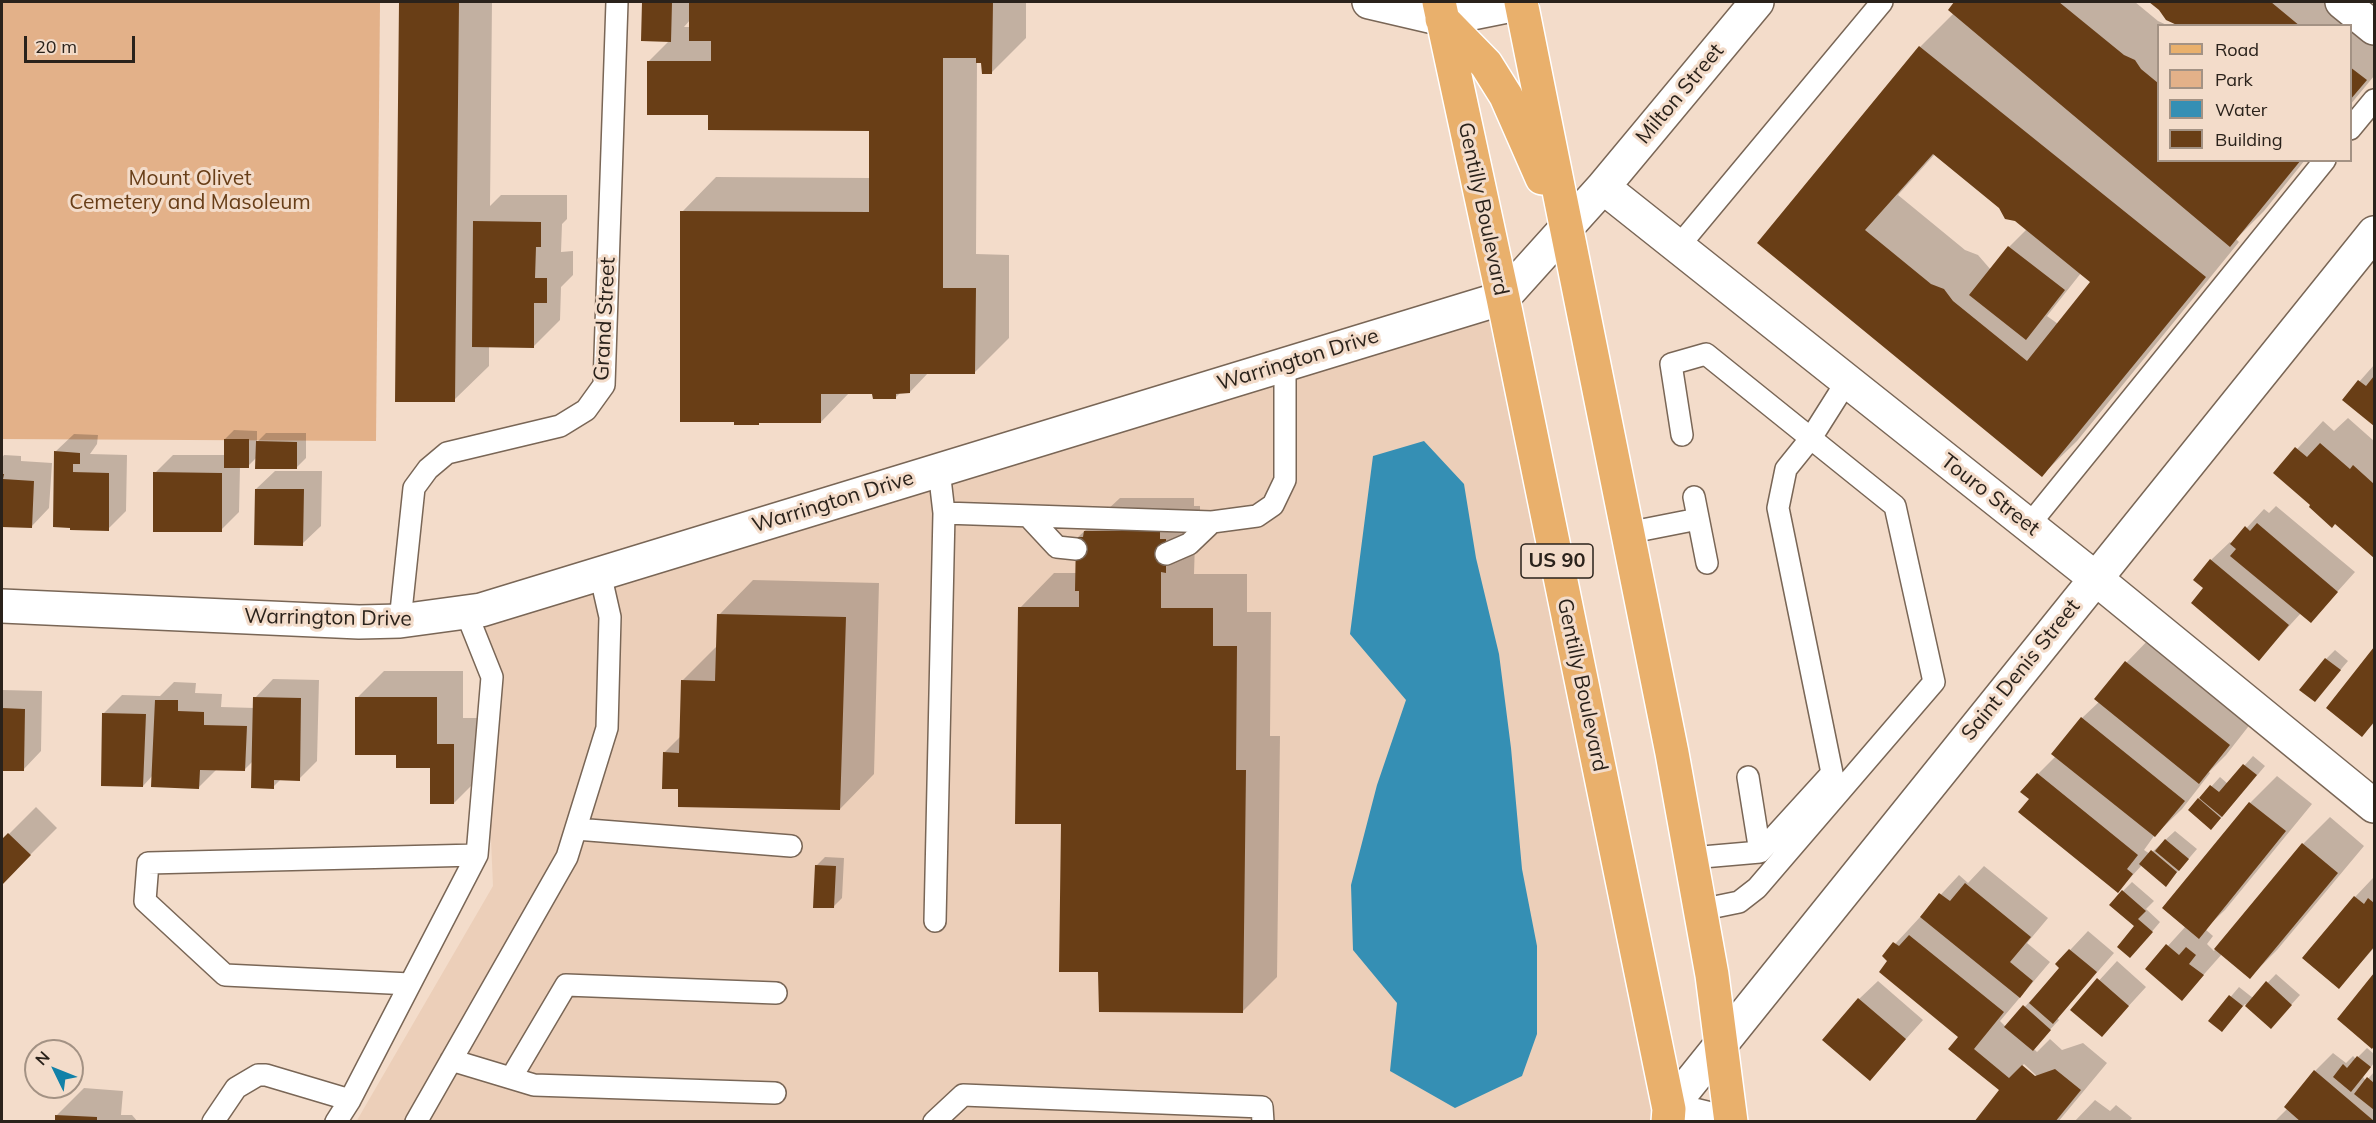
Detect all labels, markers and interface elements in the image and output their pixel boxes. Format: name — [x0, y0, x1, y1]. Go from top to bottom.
scale bar — [27, 24, 138, 62]
legend — [2157, 24, 2352, 162]
text: 20 m — [35, 35, 77, 58]
text: Road — [2215, 38, 2259, 61]
street label: Milton Street — [1631, 39, 1729, 149]
text: Park — [2215, 68, 2253, 91]
text: Water — [2215, 98, 2267, 121]
street label: Gentilly Boulevard — [1452, 120, 1514, 298]
text: Building — [2215, 128, 2283, 151]
park label: Mount Olivet Cemetery and Masoleum — [69, 166, 311, 216]
street label: Grand Street — [589, 256, 621, 382]
street label: Warrington Drive — [1214, 323, 1382, 397]
street label: Touro Street — [1936, 449, 2044, 541]
street label: Warrington Drive — [749, 465, 917, 539]
road number: US 90 — [1521, 544, 1593, 578]
street label: Saint Denis Street — [1956, 594, 2086, 746]
street label: Gentilly Boulevard — [1551, 596, 1613, 774]
street label: Warrington Drive — [244, 604, 412, 632]
north arrow — [24, 1039, 84, 1099]
text: N — [31, 1047, 54, 1069]

